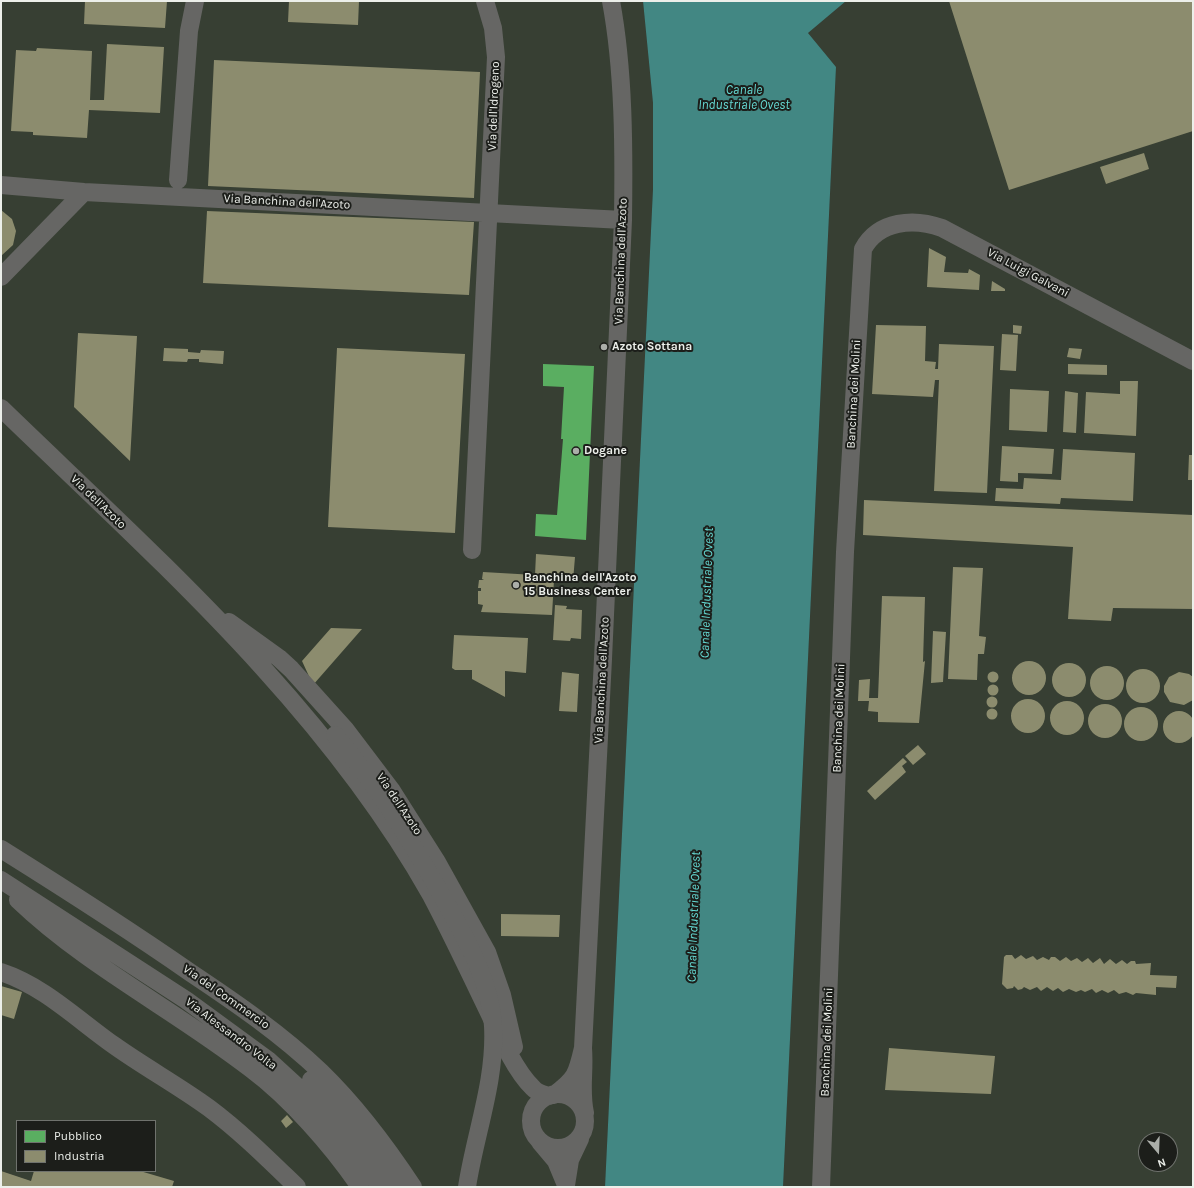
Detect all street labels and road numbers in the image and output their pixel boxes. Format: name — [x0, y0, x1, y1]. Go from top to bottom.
street label: Via dell'Idrogeno — [485, 61, 503, 151]
street label: Via Banchina dell'Azoto — [223, 191, 351, 213]
street label: Via Banchina dell'Azoto — [612, 197, 630, 325]
street label: Via Luigi Galvani — [985, 245, 1071, 301]
street label: Banchina dei Molini — [844, 339, 864, 449]
street label: Via dell'Azoto — [67, 472, 129, 532]
street label: Via Banchina dell'Azoto — [591, 616, 613, 744]
street label: Banchina dei Molini — [830, 663, 848, 773]
street label: Via dell'Azoto — [373, 770, 425, 838]
street label: Via del Commercio — [180, 962, 272, 1032]
street label: Banchina dei Molini — [818, 987, 836, 1097]
street label: Via Alessandro Volta — [182, 995, 280, 1073]

